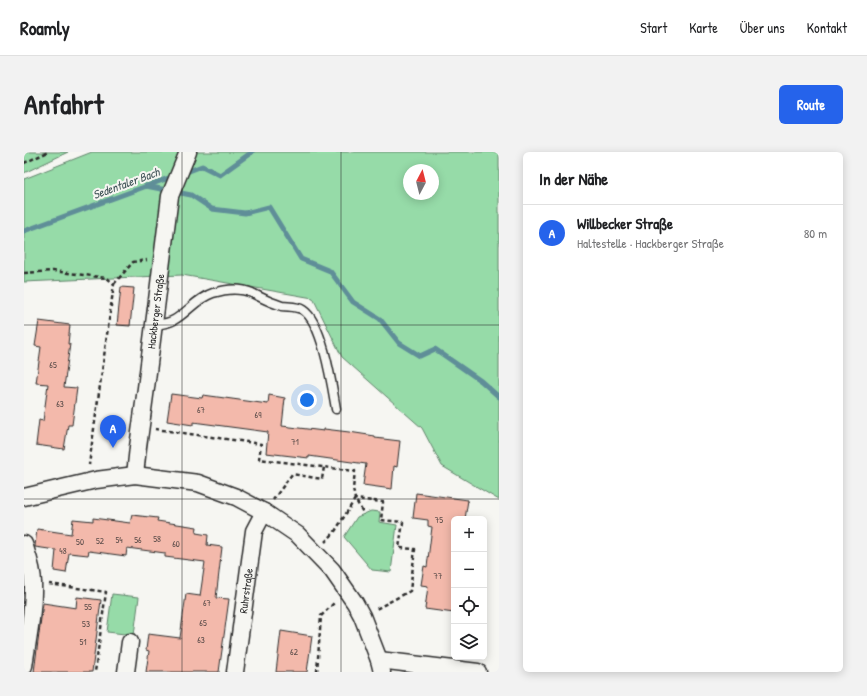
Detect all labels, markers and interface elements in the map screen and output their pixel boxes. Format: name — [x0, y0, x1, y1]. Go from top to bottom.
text: Roamly — [20, 15, 70, 41]
text: Start — [640, 18, 667, 37]
text: Karte — [689, 18, 718, 37]
text: Über uns — [740, 18, 785, 37]
text: Kontakt — [807, 18, 847, 37]
text: Anfahrt — [24, 85, 104, 123]
button: Route — [779, 85, 843, 124]
water label: Sedentaler Bach — [90, 163, 163, 203]
north arrow — [403, 164, 439, 200]
text: In der Nähe — [539, 167, 608, 190]
text: Willbecker Straße — [577, 213, 673, 234]
text: A — [549, 224, 555, 242]
text: 80 m — [804, 224, 827, 242]
text: Haltestelle · Hackberger Straße — [577, 234, 724, 252]
street label: Hackberger Straße — [144, 272, 167, 349]
house number: 65 — [49, 359, 57, 371]
your location — [297, 390, 317, 410]
house number: 63 — [56, 398, 64, 410]
house number: 67 — [197, 404, 206, 416]
house number: 69 — [255, 409, 262, 421]
pin: A — [100, 415, 126, 448]
house number: 71 — [291, 436, 299, 448]
house number: 75 — [435, 514, 443, 526]
map controls — [451, 516, 487, 660]
button: + — [451, 516, 487, 552]
house number: 58 — [153, 533, 161, 545]
house number: 54 — [115, 534, 123, 546]
house number: 56 — [134, 534, 142, 546]
house number: 52 — [96, 535, 105, 547]
house number: 50 — [76, 536, 84, 548]
house number: 60 — [172, 538, 180, 550]
house number: 48 — [59, 545, 67, 557]
button: − — [451, 552, 487, 588]
street label: Ruhrstraße — [236, 567, 256, 614]
house number: 77 — [434, 570, 443, 582]
button: locate — [451, 588, 487, 624]
house number: 67 — [203, 597, 212, 609]
house number: 55 — [84, 601, 92, 613]
house number: 65 — [199, 617, 207, 629]
house number: 53 — [82, 618, 90, 630]
button: layers — [451, 624, 487, 660]
house number: 63 — [197, 634, 205, 646]
house number: 51 — [79, 636, 87, 648]
house number: 62 — [290, 646, 299, 658]

